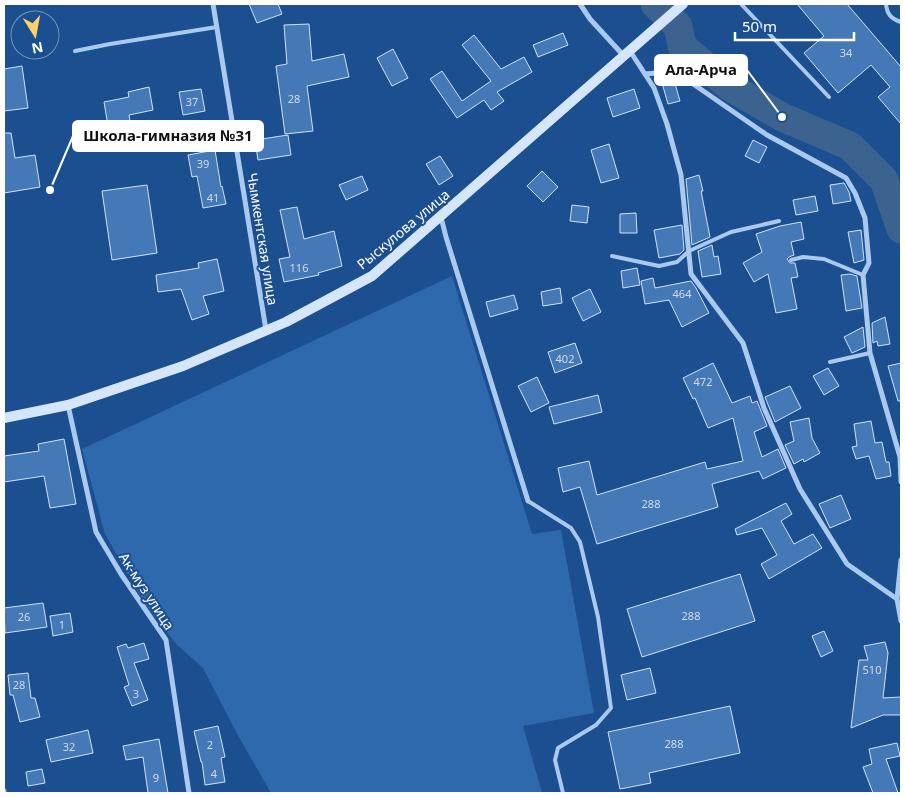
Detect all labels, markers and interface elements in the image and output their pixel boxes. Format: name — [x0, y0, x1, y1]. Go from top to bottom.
north arrow — [10, 10, 60, 60]
scale bar — [735, 10, 854, 42]
text: 50 m — [742, 16, 777, 36]
text: N — [30, 38, 45, 59]
house number: 34 — [840, 45, 853, 60]
callout: Ала-Арча — [655, 55, 747, 85]
text: Ала-Арча — [665, 59, 737, 79]
house number: 28 — [288, 91, 300, 106]
house number: 37 — [186, 94, 198, 109]
callout: Школа-гимназия №31 — [73, 121, 263, 151]
text: Школа-гимназия №31 — [83, 125, 253, 145]
house number: 39 — [197, 156, 209, 171]
street label: Чымкентская улица — [243, 171, 283, 307]
street label: Рыскулова улица — [353, 185, 453, 273]
house number: 41 — [207, 190, 219, 205]
house number: 116 — [290, 260, 308, 275]
house number: 464 — [673, 286, 692, 301]
house number: 402 — [556, 351, 574, 366]
house number: 472 — [694, 374, 712, 389]
house number: 288 — [642, 496, 660, 511]
street label: Ак-муз улица — [115, 549, 179, 633]
house number: 288 — [682, 608, 700, 623]
house number: 26 — [18, 609, 30, 624]
house number: 1 — [59, 617, 65, 632]
house number: 510 — [863, 662, 881, 677]
house number: 28 — [13, 677, 25, 692]
house number: 3 — [133, 686, 139, 701]
house number: 288 — [665, 736, 683, 751]
house number: 2 — [207, 737, 213, 752]
house number: 32 — [63, 739, 75, 754]
house number: 4 — [211, 766, 218, 781]
house number: 9 — [153, 770, 159, 785]

